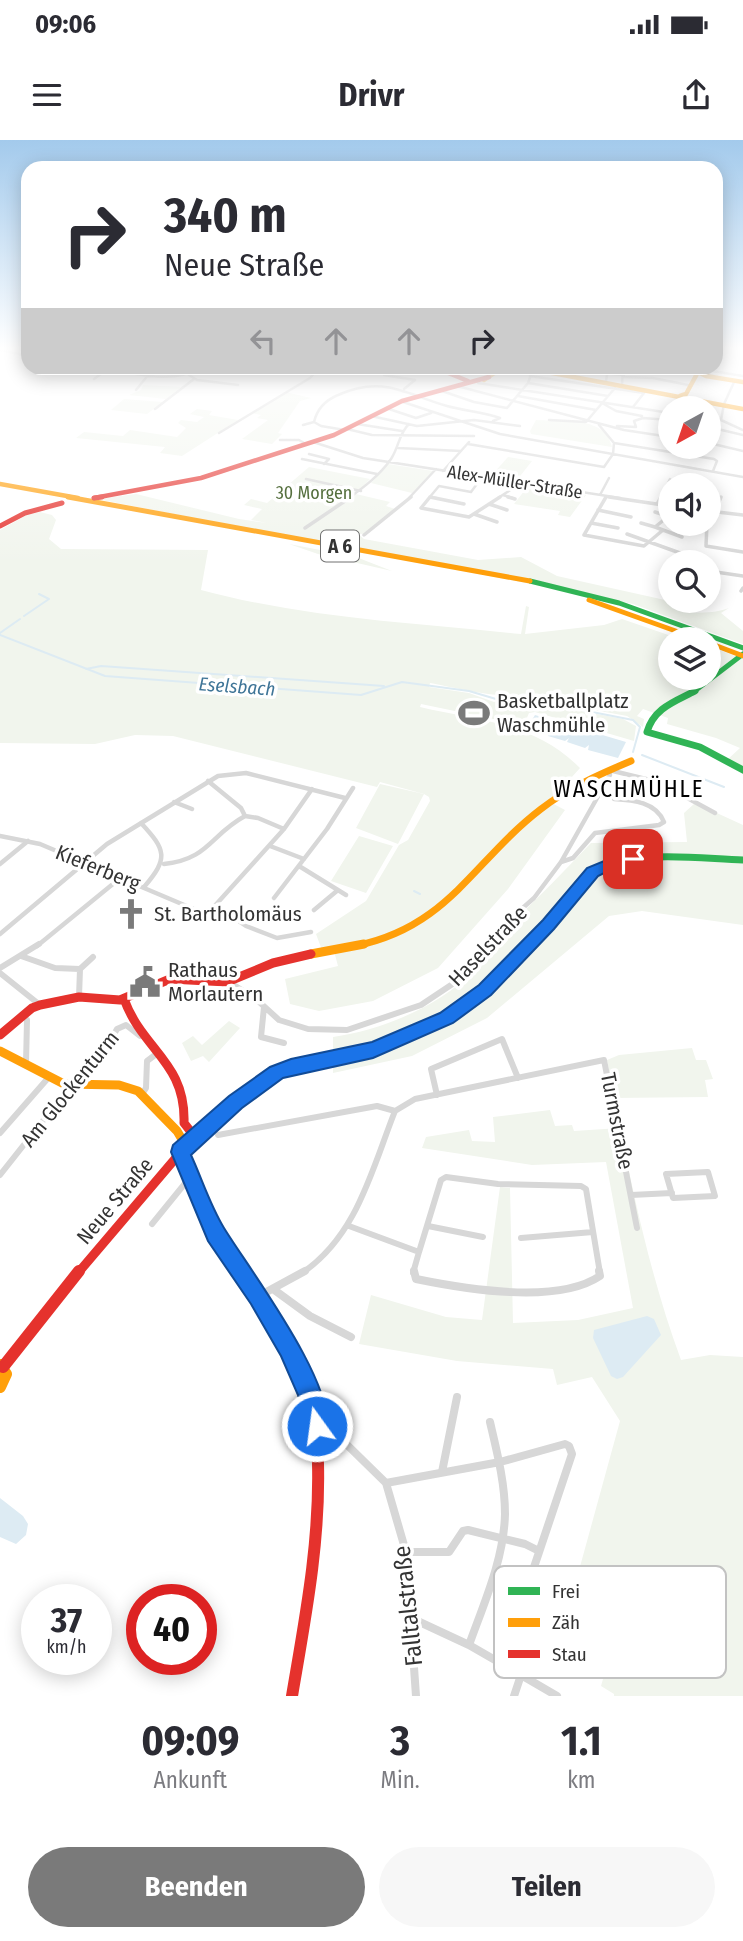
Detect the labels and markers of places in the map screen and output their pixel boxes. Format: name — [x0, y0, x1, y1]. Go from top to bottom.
place label: Basketballplatz Waschmühle — [497, 688, 629, 738]
sports icon: Basketballplatz Waschmühle — [457, 696, 491, 730]
pin — [603, 829, 663, 889]
church icon: St. Bartholomäus — [114, 897, 148, 931]
place label: St. Bartholomäus — [154, 901, 302, 927]
place label: Rathaus Morlautern — [168, 957, 263, 1007]
public building icon: Rathaus Morlautern — [128, 965, 162, 999]

